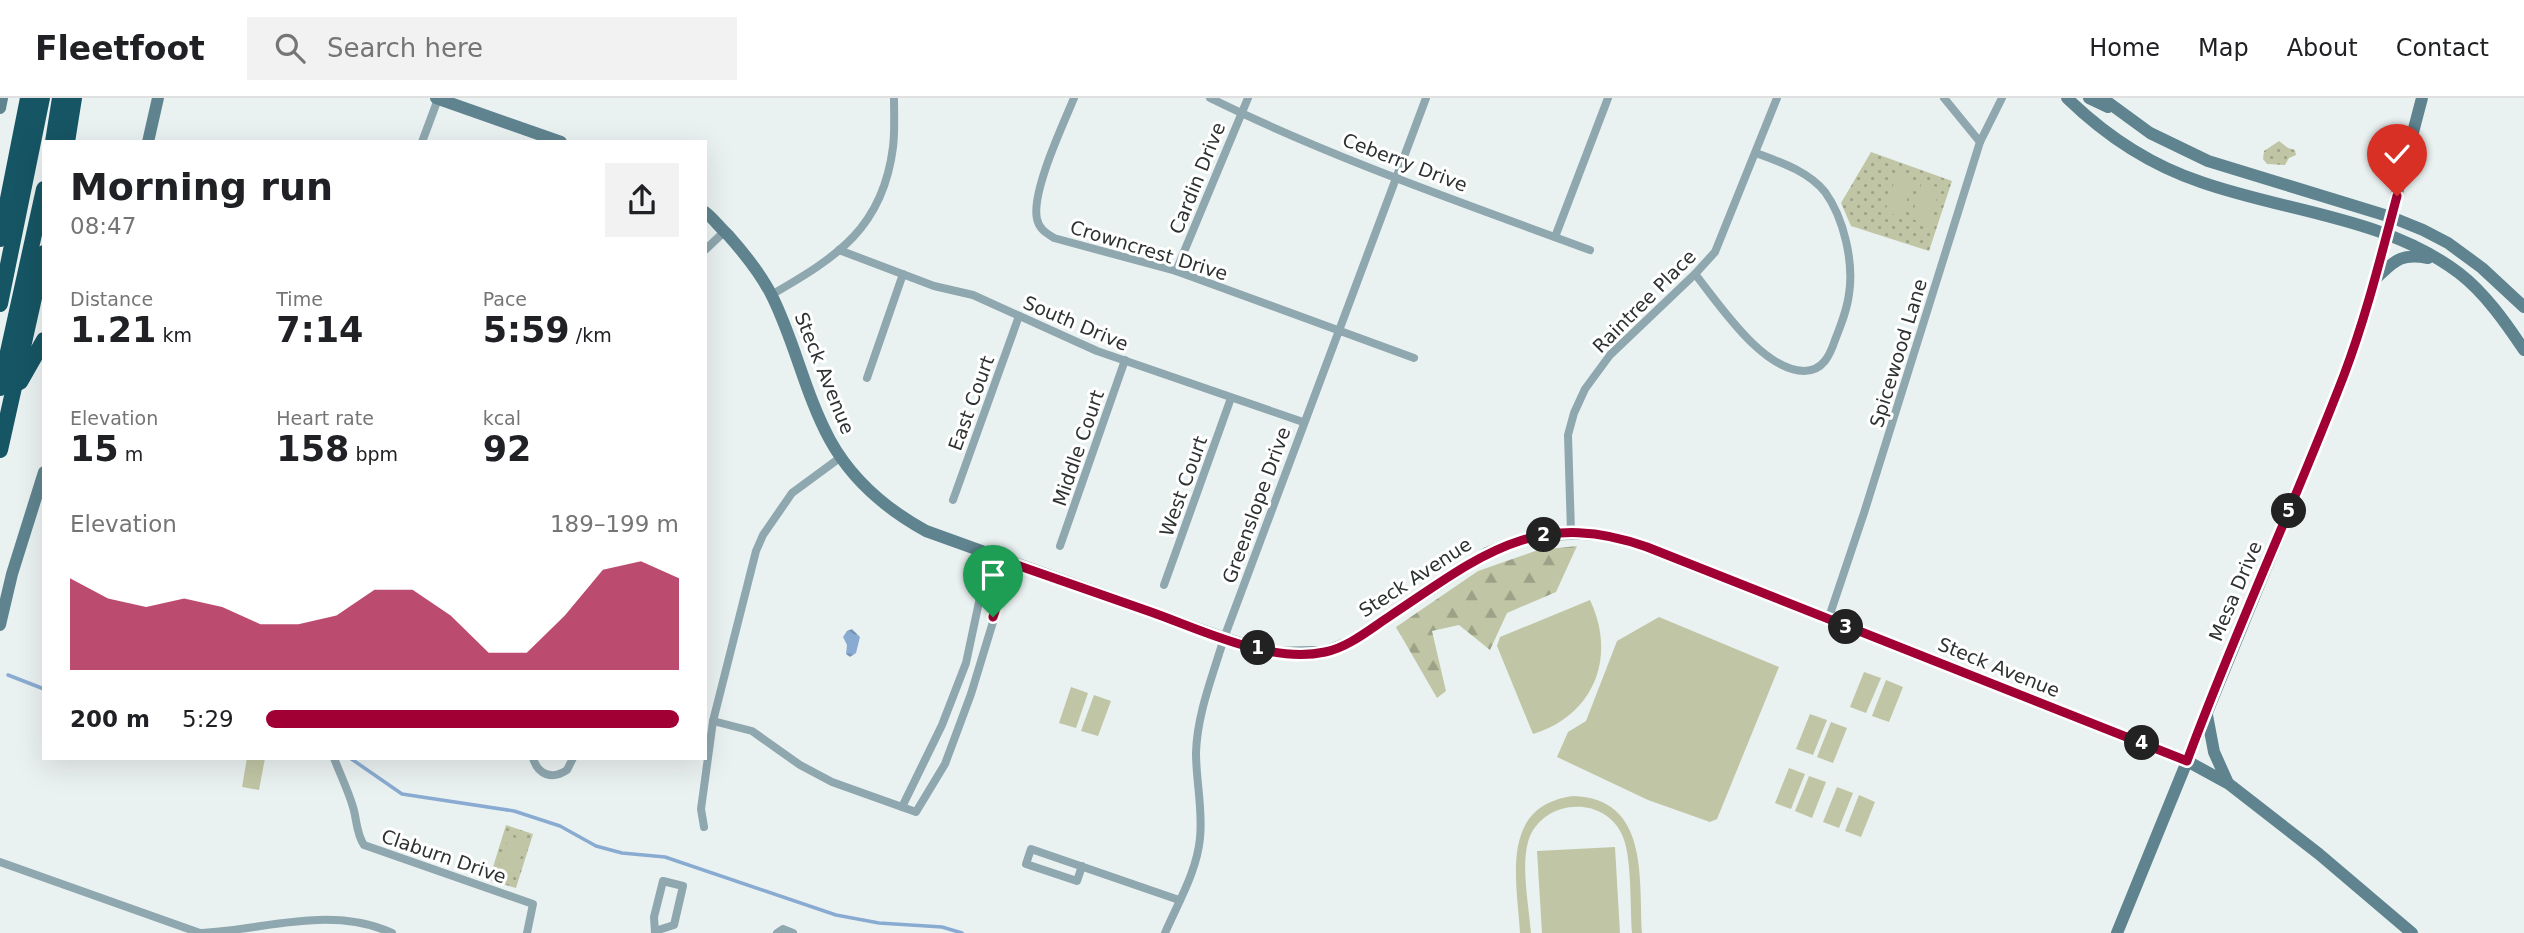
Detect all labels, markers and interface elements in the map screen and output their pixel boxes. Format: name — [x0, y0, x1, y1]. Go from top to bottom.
search box — [247, 17, 737, 80]
text: Fleetfoot — [35, 29, 205, 68]
icon: search — [271, 29, 309, 67]
text: Search here — [327, 33, 483, 63]
text: Home — [2089, 34, 2160, 62]
text: Map — [2198, 34, 2249, 62]
text: About — [2287, 34, 2358, 62]
text: Contact — [2396, 34, 2489, 62]
street label: Cardin Drive — [1165, 119, 1229, 237]
pin — [2367, 124, 2427, 196]
street label: Ceberry Drive — [1339, 128, 1471, 196]
icon: check — [2378, 135, 2416, 173]
button: share — [605, 163, 679, 237]
text: Morning run — [70, 165, 333, 209]
text: 08:47 — [70, 213, 136, 239]
street label: Crowncrest Drive — [1068, 216, 1230, 284]
street label: Raintree Place — [1588, 245, 1700, 357]
street label: Spicewood Lane — [1865, 276, 1931, 430]
text: Distance — [70, 288, 153, 310]
text: Time — [276, 288, 323, 310]
text: Pace — [483, 288, 527, 310]
street label: South Drive — [1020, 291, 1132, 355]
street label: Steck Avenue — [791, 309, 859, 437]
text: 1.21 — [70, 310, 156, 350]
text: 7:14 — [276, 310, 363, 350]
text: 5:59 — [483, 310, 570, 350]
text: km — [156, 324, 192, 346]
text: /km — [570, 324, 612, 346]
street label: East Court — [944, 353, 998, 453]
street label: Middle Court — [1048, 387, 1108, 509]
text: Elevation — [70, 407, 158, 429]
text: Heart rate — [276, 407, 374, 429]
text: kcal — [483, 407, 521, 429]
street label: Greenslope Drive — [1217, 424, 1295, 586]
text: 15 — [70, 429, 119, 469]
text: 158 — [276, 429, 349, 469]
text: 92 — [483, 429, 531, 469]
street label: West Court — [1155, 433, 1211, 539]
text: m — [119, 443, 143, 465]
text: bpm — [349, 443, 398, 465]
pin: 5 — [2272, 494, 2306, 528]
text: 5 — [2282, 499, 2295, 521]
text: Elevation — [70, 511, 177, 537]
text: 189–199 m — [550, 511, 679, 537]
pin: 2 — [1526, 518, 1562, 552]
text: 2 — [1537, 523, 1550, 545]
street label: Steck Avenue — [1355, 533, 1475, 621]
street label: Mesa Drive — [2204, 538, 2266, 644]
pin — [963, 545, 1023, 617]
icon: arrive — [974, 556, 1012, 594]
pin: 3 — [1828, 610, 1864, 644]
text: 3 — [1839, 615, 1852, 637]
pin: 1 — [1240, 630, 1276, 666]
street label: Steck Avenue — [1935, 633, 2063, 701]
text: 1 — [1251, 636, 1264, 658]
text: 200 m — [70, 706, 150, 732]
text: 5:29 — [182, 706, 234, 732]
pin: 4 — [2124, 726, 2160, 760]
text: 4 — [2135, 731, 2148, 753]
street label: Claburn Drive — [379, 824, 509, 888]

